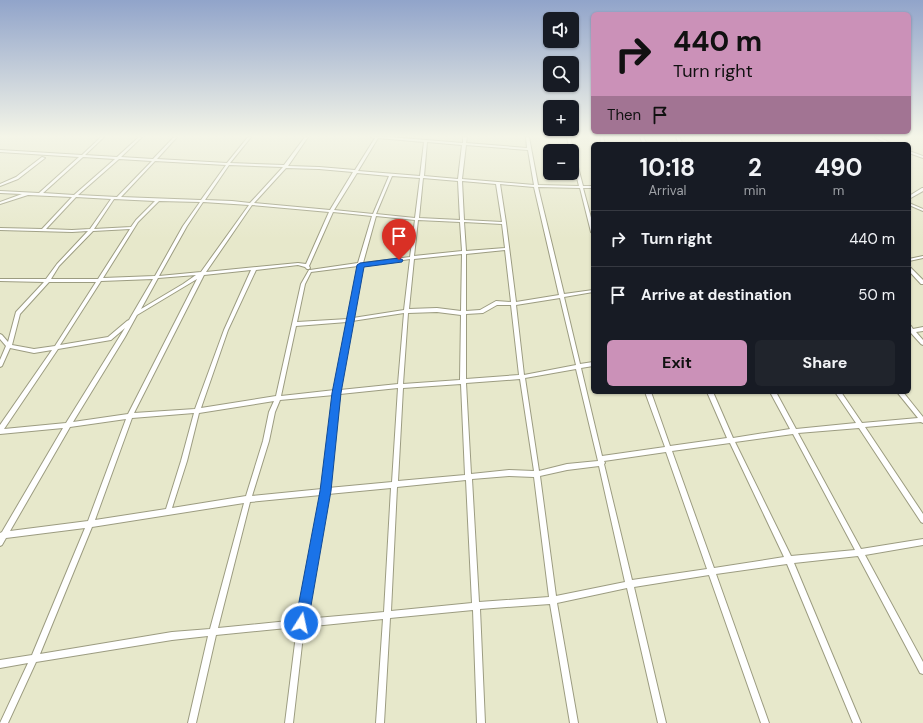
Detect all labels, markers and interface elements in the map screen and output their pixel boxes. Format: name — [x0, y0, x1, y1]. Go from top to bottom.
map controls — [543, 12, 579, 180]
button: sound — [543, 12, 579, 48]
text: 440 m — [673, 23, 762, 60]
icon: right — [607, 28, 659, 80]
button: search — [543, 56, 579, 92]
text: Turn right — [673, 59, 753, 83]
button: + — [543, 100, 579, 136]
icon: arrive — [649, 104, 671, 126]
text: Then — [607, 105, 641, 125]
button: − — [543, 144, 579, 180]
text: 10:18 — [640, 152, 695, 183]
text: 2 — [748, 152, 762, 183]
text: 490 — [815, 152, 862, 183]
text: Arrival — [648, 182, 686, 199]
text: min — [744, 182, 766, 199]
text: m — [833, 182, 844, 199]
pin — [382, 219, 416, 260]
icon: arrive — [388, 225, 410, 247]
icon: right — [607, 228, 629, 250]
text: Turn right — [641, 229, 712, 249]
text: 440 m — [849, 229, 895, 249]
icon: arrive — [607, 284, 629, 306]
text: Arrive at destination — [641, 285, 792, 305]
text: 50 m — [858, 285, 895, 305]
button: Exit — [607, 340, 747, 386]
button: Share — [755, 340, 895, 386]
position arrow — [280, 602, 322, 644]

